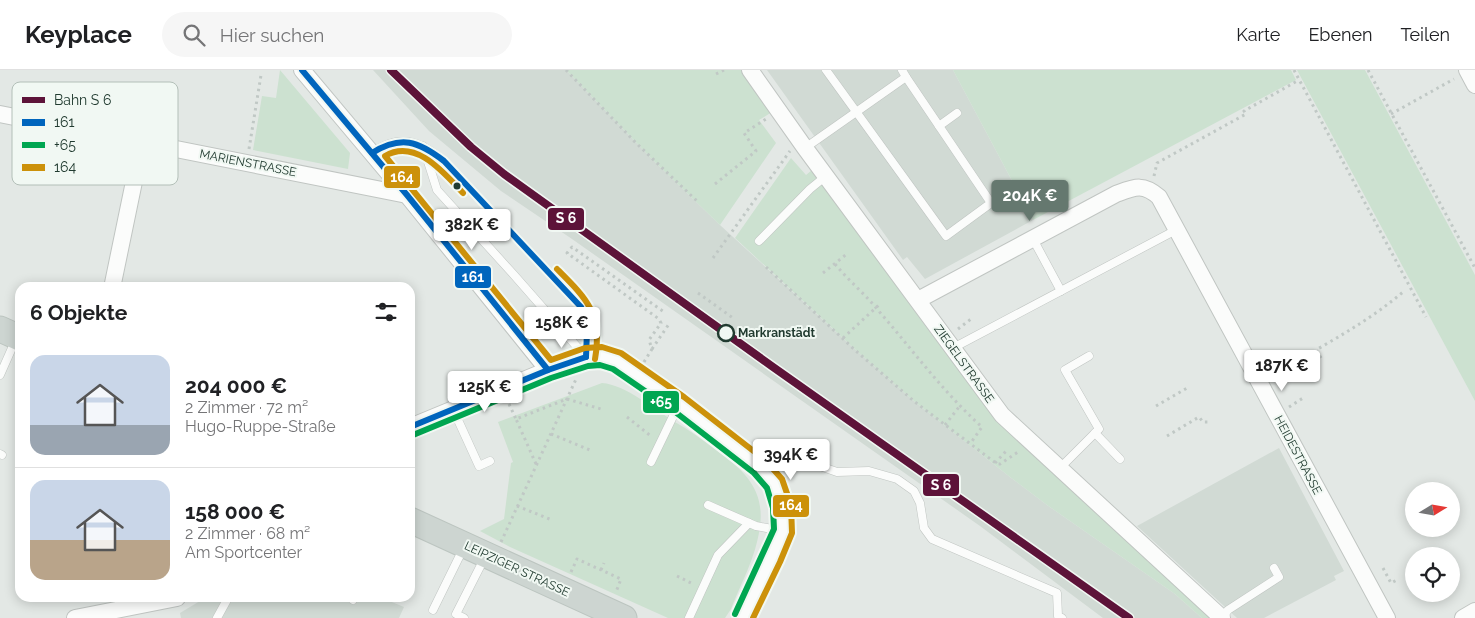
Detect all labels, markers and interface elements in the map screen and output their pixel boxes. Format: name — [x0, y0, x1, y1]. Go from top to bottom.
search box — [162, 12, 512, 57]
text: Keyplace — [25, 20, 132, 49]
icon: search — [180, 21, 208, 49]
text: Hier suchen — [220, 24, 324, 46]
text: Karte — [1236, 24, 1280, 45]
text: Ebenen — [1308, 24, 1373, 45]
text: Teilen — [1401, 24, 1450, 45]
legend — [12, 82, 178, 185]
text: Bahn S 6 — [54, 92, 111, 108]
text: 161 — [54, 114, 74, 130]
text: +65 — [54, 137, 76, 153]
street label: MARIENSTRASSE — [198, 147, 298, 179]
text: 164 — [54, 159, 76, 175]
line badge: 164 — [383, 165, 421, 189]
text: 164 — [390, 169, 414, 185]
pin: 204K € — [989, 180, 1071, 222]
unlabelled marker — [452, 181, 462, 191]
text: 204K € — [1002, 186, 1058, 205]
line badge: S 6 — [547, 207, 585, 231]
pin: 382K € — [431, 208, 513, 251]
text: S 6 — [556, 210, 576, 226]
text: 382K € — [445, 215, 499, 234]
line badge: 161 — [454, 265, 492, 289]
text: 161 — [462, 269, 484, 285]
icon: filters — [372, 298, 400, 326]
text: 6 Objekte — [30, 300, 127, 325]
pin: 158K € — [521, 306, 603, 349]
text: 158K € — [535, 313, 589, 332]
street label: ZIEGELSTRASSE — [931, 322, 997, 406]
marker: Markranstädt — [717, 324, 735, 342]
place label: Markranstädt — [738, 326, 815, 340]
pin: 187K € — [1241, 350, 1323, 392]
text: 187K € — [1255, 356, 1309, 375]
pin: 125K € — [444, 370, 526, 413]
text: 204 000 € — [185, 373, 287, 398]
icon: home — [70, 375, 130, 435]
text: 125K € — [459, 377, 511, 396]
line badge: +65 — [642, 390, 680, 414]
text: +65 — [650, 394, 672, 410]
text: 2 Zimmer · 72 m² — [185, 398, 308, 417]
street label: HEIDESTRASSE — [1271, 413, 1325, 497]
text: Hugo-Ruppe-Straße — [185, 417, 336, 436]
pin: 394K € — [750, 438, 832, 481]
text: 394K € — [764, 445, 818, 464]
line badge: S 6 — [922, 473, 960, 497]
text: S 6 — [931, 477, 951, 493]
north arrow — [1405, 482, 1460, 538]
map controls — [1405, 482, 1460, 602]
line badge: 164 — [772, 494, 810, 518]
text: 164 — [779, 497, 803, 513]
text: 158 000 € — [185, 499, 285, 524]
icon: home — [70, 500, 130, 560]
text: 2 Zimmer · 68 m² — [185, 524, 310, 543]
street label: LEIPZIGER STRASSE — [462, 538, 572, 600]
text: Am Sportcenter — [185, 543, 302, 562]
button: locate — [1405, 547, 1460, 602]

